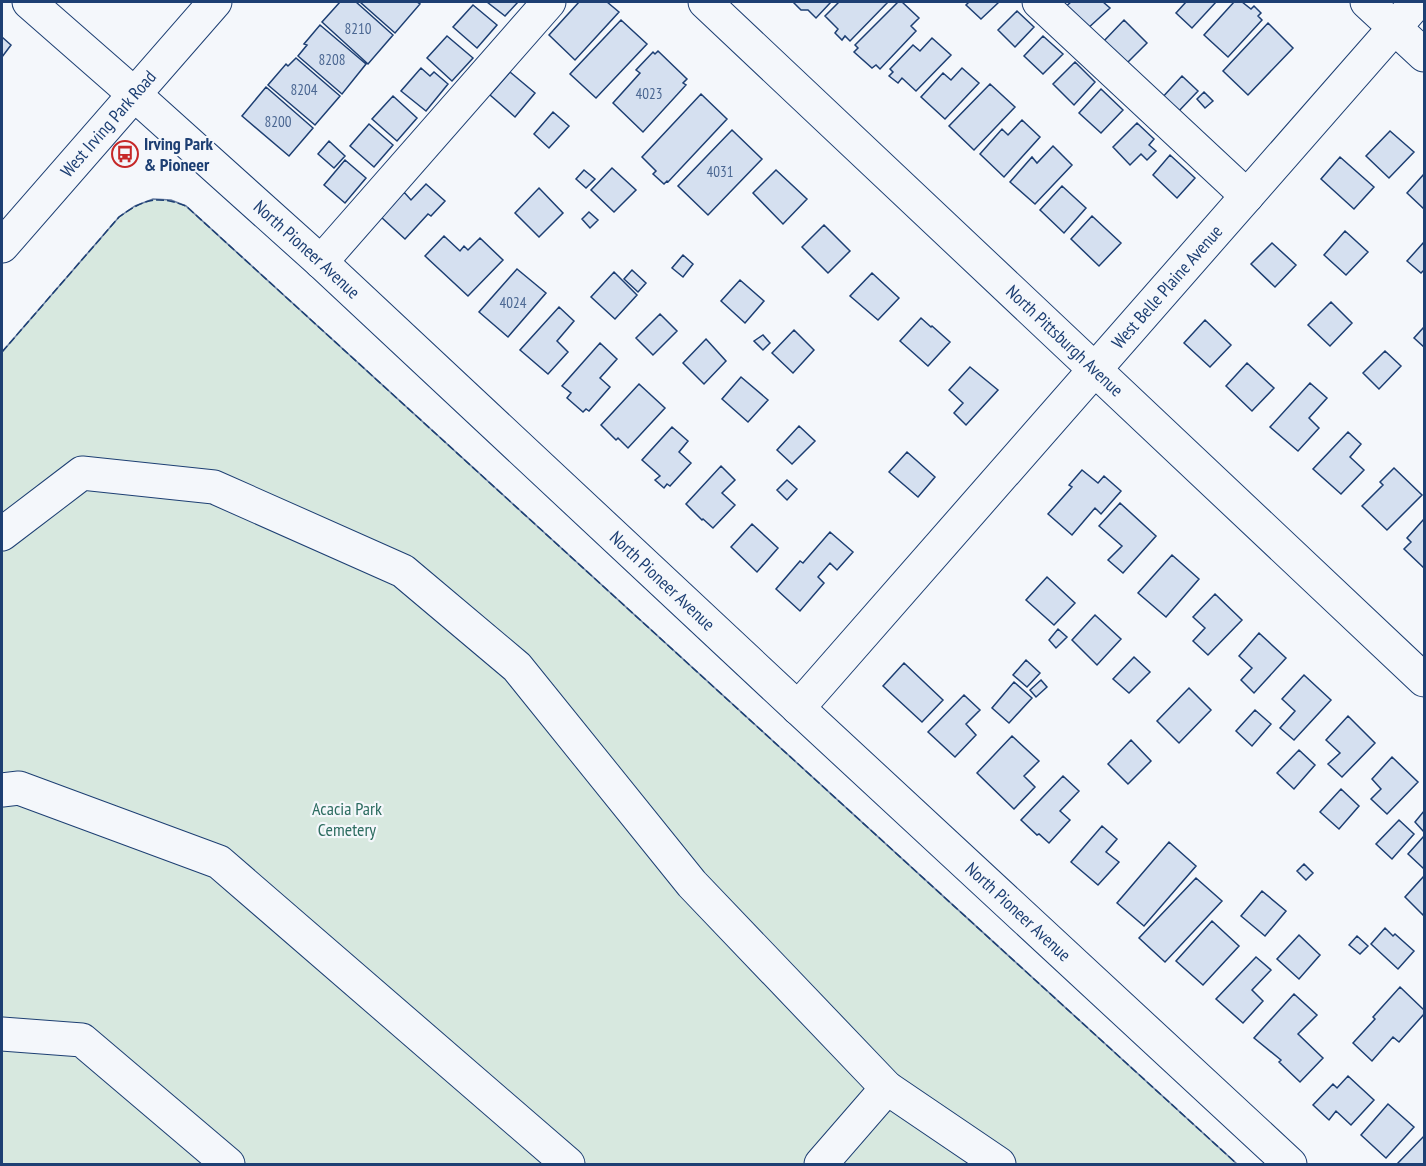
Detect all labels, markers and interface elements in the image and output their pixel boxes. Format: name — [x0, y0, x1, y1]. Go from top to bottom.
house number: 8210 — [344, 19, 372, 38]
house number: 8208 — [318, 50, 346, 69]
street label: West Irving Park Road — [55, 66, 161, 182]
house number: 8204 — [290, 80, 318, 99]
house number: 4023 — [635, 84, 663, 103]
house number: 8200 — [264, 112, 292, 131]
place label: Irving Park & Pioneer — [144, 132, 213, 176]
bus stop icon: Irving Park & Pioneer — [110, 139, 140, 169]
house number: 4031 — [706, 162, 734, 181]
street label: North Pioneer Avenue — [249, 195, 365, 303]
street label: West Belle Plaine Avenue — [1106, 220, 1227, 353]
street label: North Pittsburgh Avenue — [1001, 280, 1128, 401]
house number: 4024 — [499, 293, 527, 312]
street label: North Pioneer Avenue — [605, 526, 720, 635]
park label: Acacia Park Cemetery — [312, 797, 382, 841]
street label: North Pioneer Avenue — [961, 857, 1076, 966]

